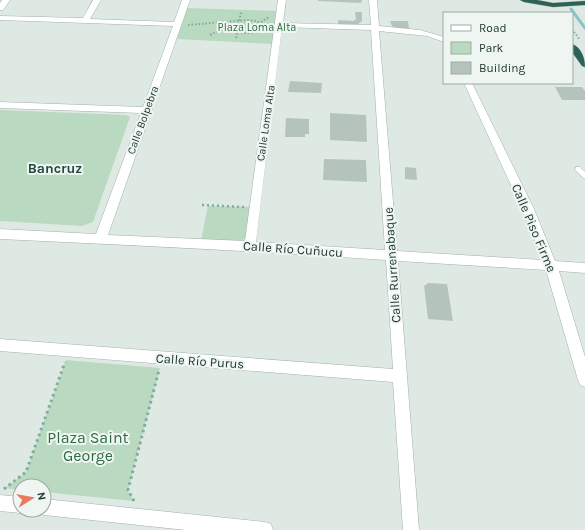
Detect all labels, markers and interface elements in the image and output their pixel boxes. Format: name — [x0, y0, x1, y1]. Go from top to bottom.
legend — [443, 12, 573, 84]
park label: Plaza Loma Alta — [218, 21, 296, 34]
text: Road — [479, 21, 507, 35]
text: Park — [479, 41, 504, 55]
text: Building — [479, 61, 526, 75]
street label: Calle Bolpebra — [125, 84, 161, 156]
street label: Calle Loma Alta — [254, 84, 278, 162]
district label: Bancruz — [28, 160, 82, 177]
street label: Calle Piso Firme — [509, 182, 559, 275]
street label: Calle Rurrenabaque — [380, 206, 405, 323]
street label: Calle Río Cuñucu — [242, 238, 344, 260]
street label: Calle Río Purus — [155, 350, 245, 372]
park label: Plaza Saint George — [47, 428, 129, 465]
north arrow — [12, 478, 52, 518]
text: N — [34, 491, 48, 501]

